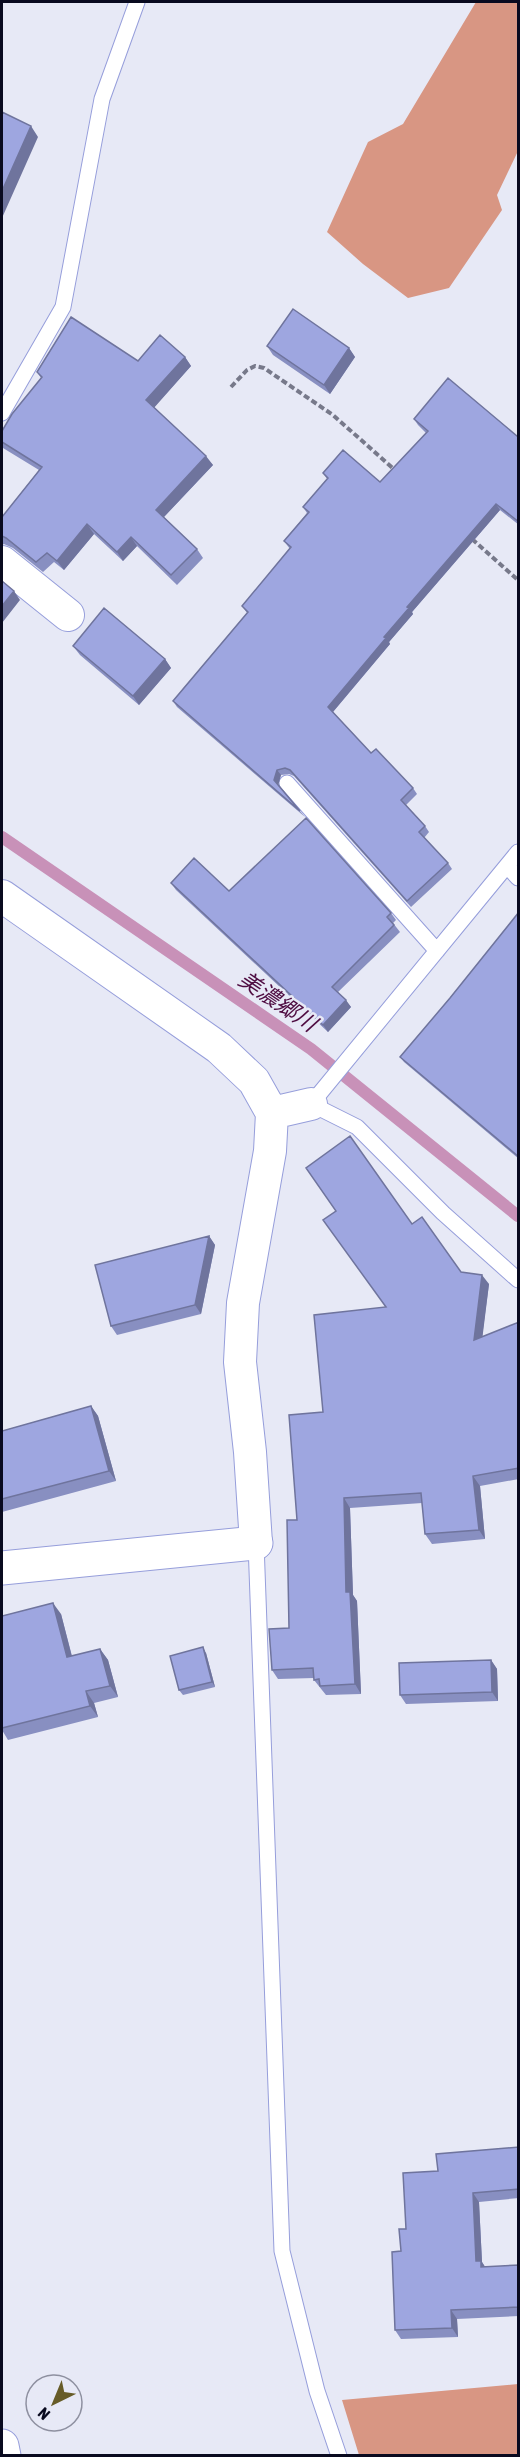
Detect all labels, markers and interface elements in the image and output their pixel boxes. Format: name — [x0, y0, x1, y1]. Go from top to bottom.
water label: 美濃郷川 — [234, 966, 323, 1037]
north arrow — [24, 2373, 84, 2433]
text: N — [34, 2404, 53, 2424]

